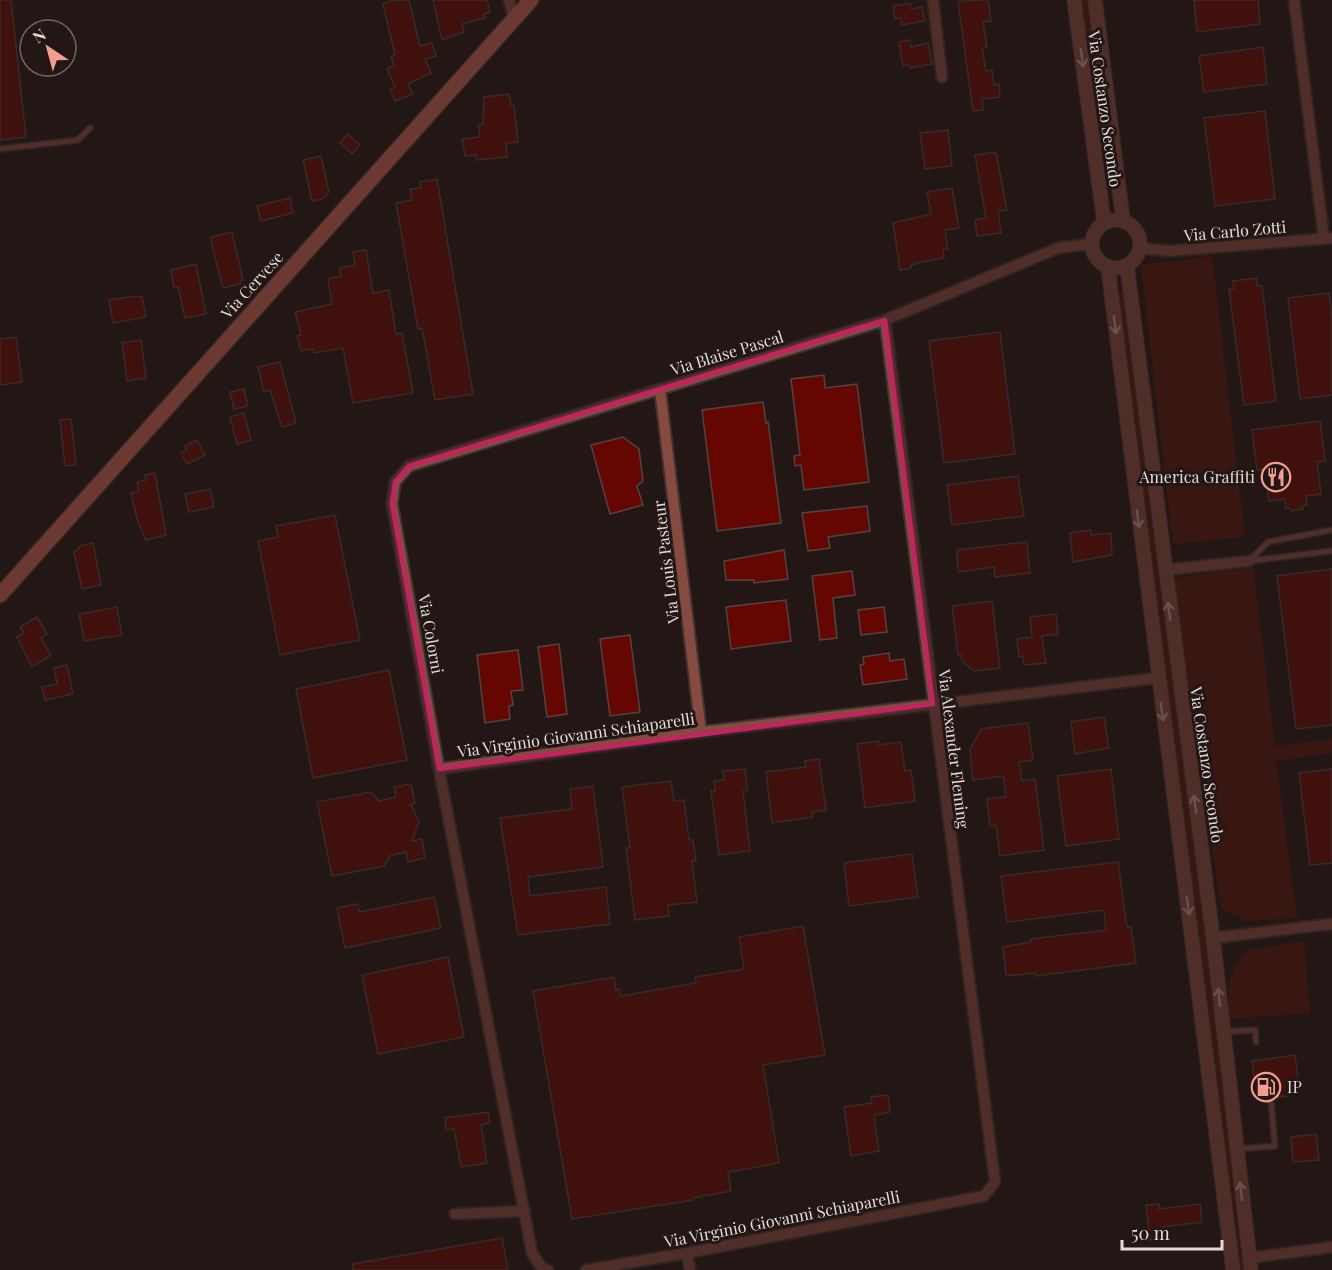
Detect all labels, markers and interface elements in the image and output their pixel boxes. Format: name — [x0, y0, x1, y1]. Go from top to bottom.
north arrow — [18, 18, 78, 78]
text: N — [28, 23, 50, 47]
street label: Via Costanzo Secondo — [1084, 29, 1127, 189]
one-way arrow — [1076, 48, 1087, 67]
street label: Via Carlo Zotti — [1182, 216, 1287, 246]
street label: Via Cervese — [215, 247, 287, 323]
one-way arrow — [1110, 315, 1121, 335]
street label: Via Blaise Pascal — [667, 325, 786, 380]
restaurant icon: America Graffiti — [1260, 461, 1292, 493]
place label: America Graffiti — [1139, 466, 1255, 487]
street label: Via Louis Pasteur — [648, 499, 684, 626]
one-way arrow — [1133, 508, 1144, 528]
street label: Via Colorni — [414, 592, 449, 676]
one-way arrow — [1164, 601, 1175, 621]
street label: Via Alexander Fleming — [934, 667, 975, 830]
street label: Via Costanzo Secondo — [1186, 685, 1229, 845]
one-way arrow — [1157, 702, 1168, 722]
street label: Via Virginio Giovanni Schiaparelli — [455, 707, 696, 762]
one-way arrow — [1189, 794, 1200, 814]
one-way arrow — [1182, 895, 1193, 915]
one-way arrow — [1213, 988, 1224, 1008]
fuel station icon: IP — [1250, 1071, 1282, 1103]
place label: IP — [1287, 1076, 1302, 1097]
one-way arrow — [1235, 1182, 1246, 1202]
street label: Via Virginio Giovanni Schiaparelli — [661, 1185, 902, 1252]
scale bar — [1122, 1213, 1222, 1251]
text: 50 m — [1131, 1221, 1170, 1245]

